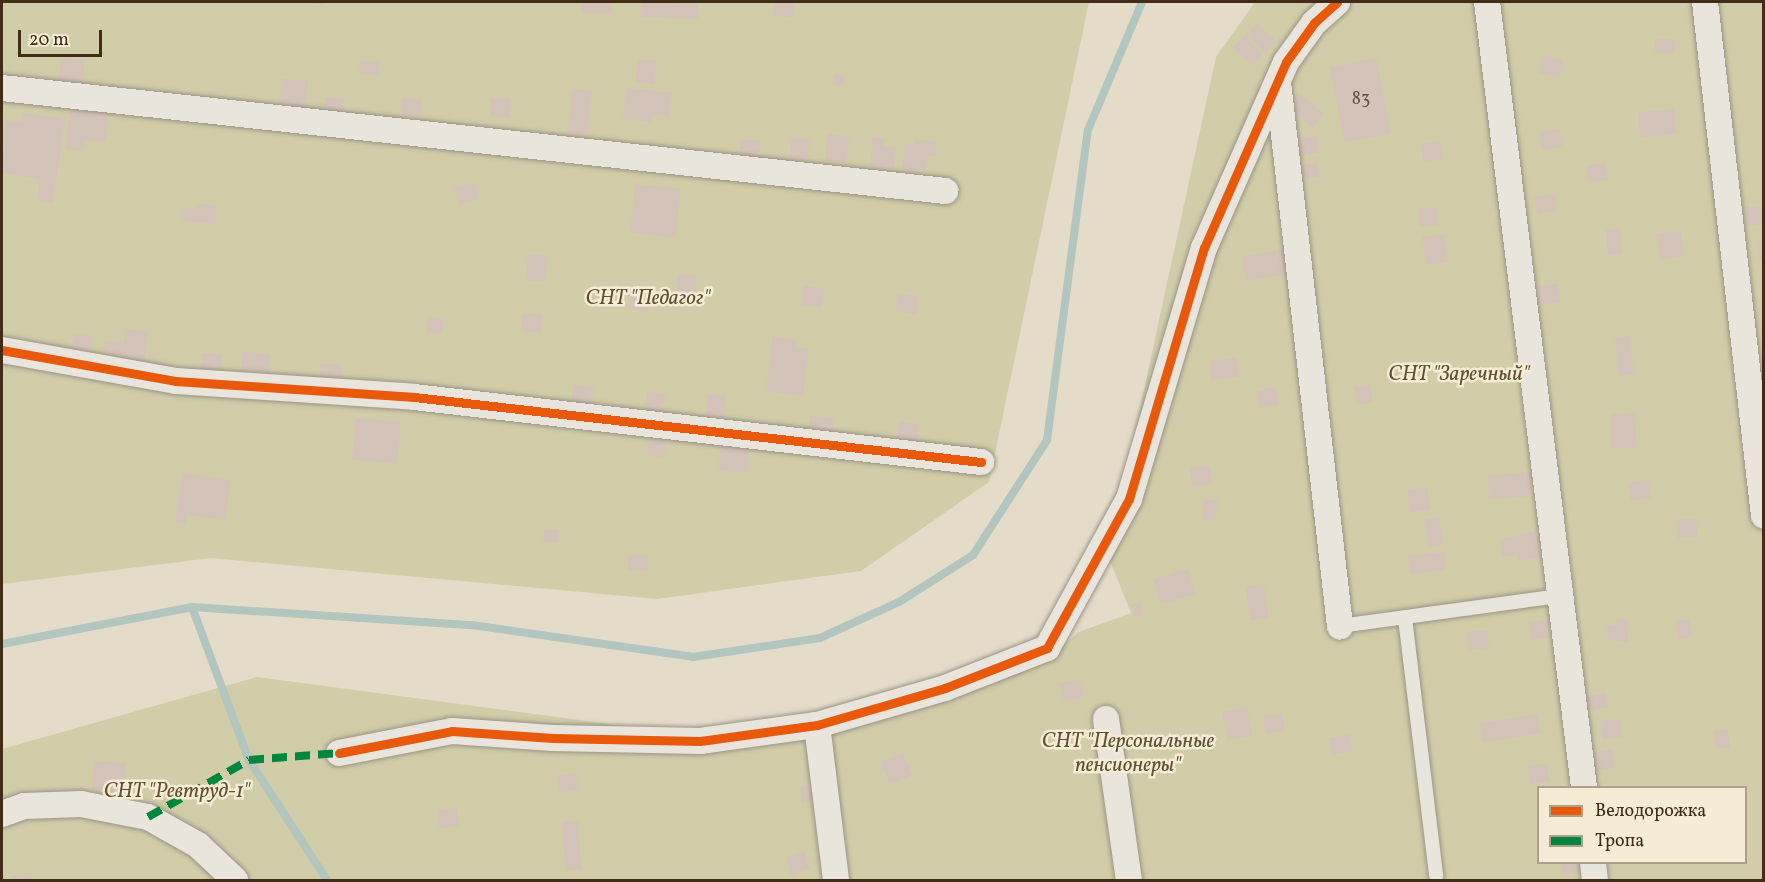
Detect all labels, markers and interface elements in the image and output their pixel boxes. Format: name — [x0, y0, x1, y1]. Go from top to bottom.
scale bar — [21, 18, 105, 56]
text: 20 m — [29, 28, 69, 53]
house number: 83 — [1352, 89, 1370, 111]
park label: СНТ "Педагог" — [586, 286, 710, 312]
park label: СНТ "Заречный" — [1388, 362, 1530, 388]
park label: СНТ "Персональные пенсионеры" — [1042, 729, 1214, 779]
park label: СНТ "Ревтруд-1" — [104, 779, 250, 805]
legend — [1537, 786, 1747, 864]
text: Велодорожка — [1595, 799, 1706, 824]
text: Тропа — [1595, 829, 1644, 854]

